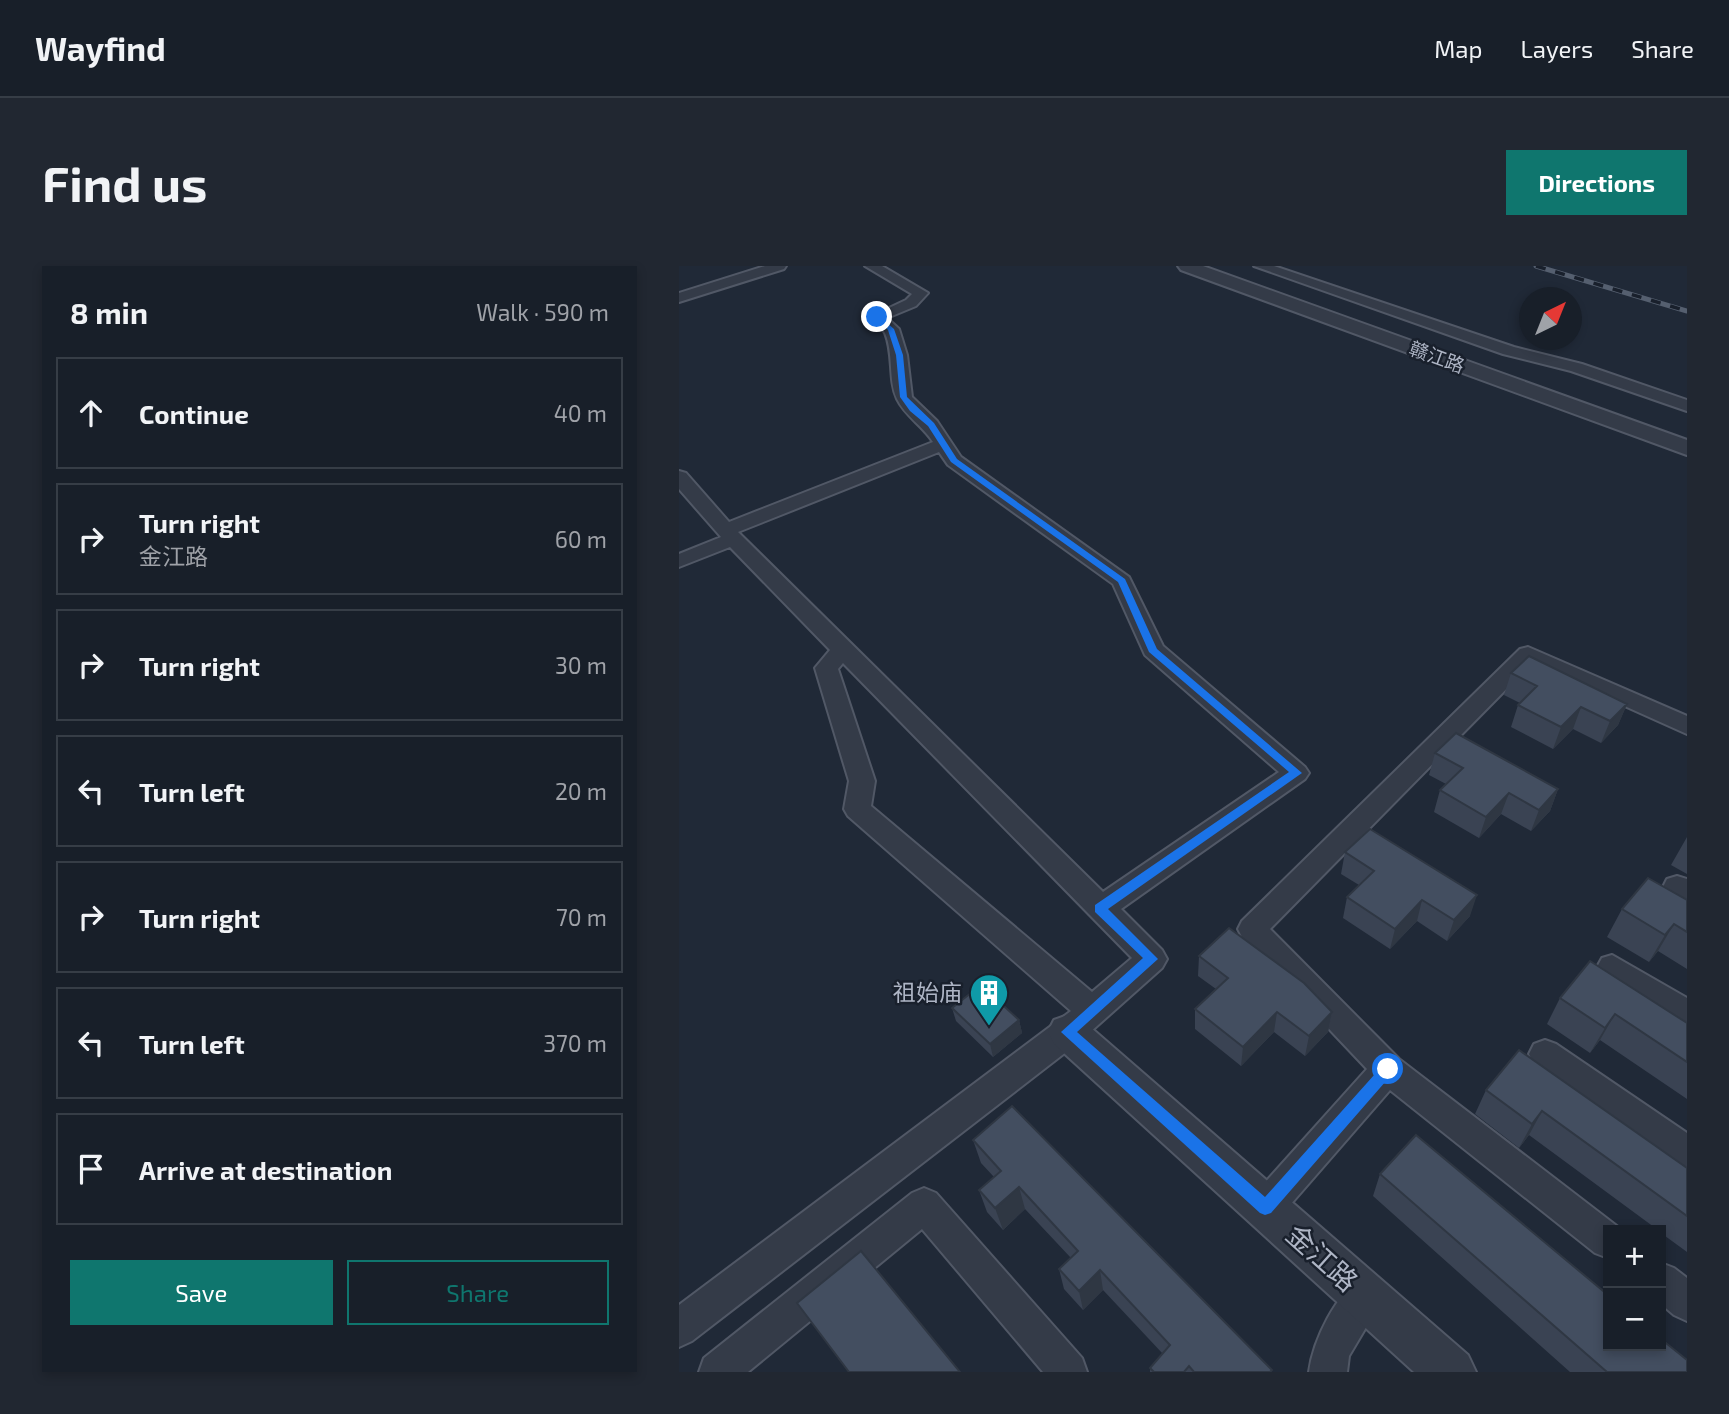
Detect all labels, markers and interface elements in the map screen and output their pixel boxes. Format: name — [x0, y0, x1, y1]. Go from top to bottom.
text: Wayfind — [35, 28, 166, 68]
text: Map — [1434, 34, 1482, 63]
text: Layers — [1520, 34, 1593, 63]
text: Share — [1631, 34, 1694, 63]
button: Directions — [1506, 150, 1687, 215]
text: Find us — [42, 153, 207, 212]
north arrow — [1519, 287, 1582, 350]
text: 8 min — [70, 294, 148, 330]
text: Walk · 590 m — [476, 298, 609, 326]
route end — [861, 301, 892, 332]
street label: 赣江路 — [1406, 336, 1468, 377]
icon: ahead — [72, 394, 110, 432]
text: Continue — [139, 398, 249, 429]
text: 40 m — [554, 399, 607, 427]
text: Turn right — [139, 507, 260, 538]
icon: right — [72, 520, 110, 558]
text: 60 m — [555, 525, 607, 553]
text: 金江路 — [139, 542, 208, 570]
icon: right — [72, 646, 110, 684]
text: Turn right — [139, 650, 260, 681]
text: 30 m — [555, 651, 607, 679]
icon: left — [72, 772, 110, 810]
text: Turn left — [139, 776, 245, 807]
text: 20 m — [555, 777, 607, 805]
icon: right — [72, 898, 110, 936]
text: Turn right — [139, 902, 260, 933]
text: 70 m — [556, 903, 607, 931]
building icon: 祖始庙 — [968, 972, 1010, 1027]
place label: 祖始庙 — [893, 978, 962, 1006]
icon: left — [72, 1024, 110, 1062]
text: Turn left — [139, 1028, 245, 1059]
text: 370 m — [543, 1029, 607, 1057]
route start — [1372, 1053, 1403, 1084]
icon: arrive — [72, 1150, 110, 1188]
text: Arrive at destination — [139, 1154, 392, 1185]
street label: 金江路 — [1280, 1217, 1365, 1298]
map controls — [1603, 1225, 1666, 1351]
button: + — [1603, 1225, 1666, 1288]
button: Save — [70, 1260, 333, 1325]
button: Share — [347, 1260, 609, 1325]
button: − — [1603, 1288, 1666, 1351]

